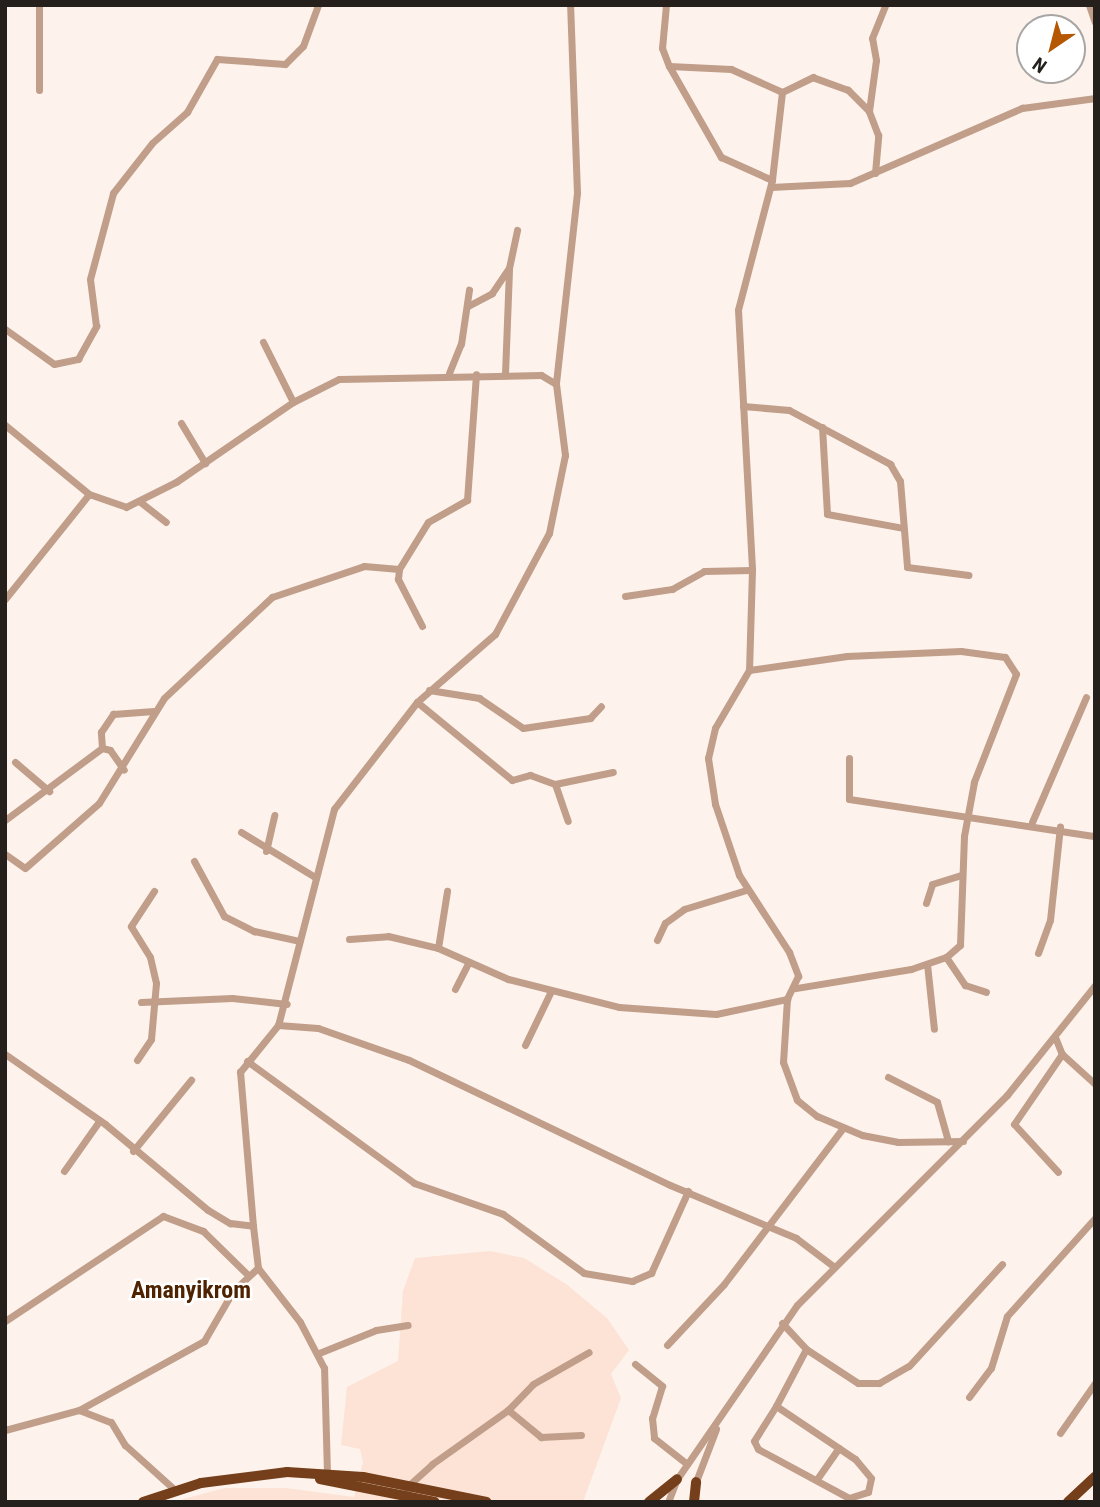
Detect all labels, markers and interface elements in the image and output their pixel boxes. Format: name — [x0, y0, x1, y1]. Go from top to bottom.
north arrow — [1016, 14, 1086, 84]
text: N — [1028, 52, 1051, 78]
district label: Amanyikrom — [131, 1277, 251, 1305]

